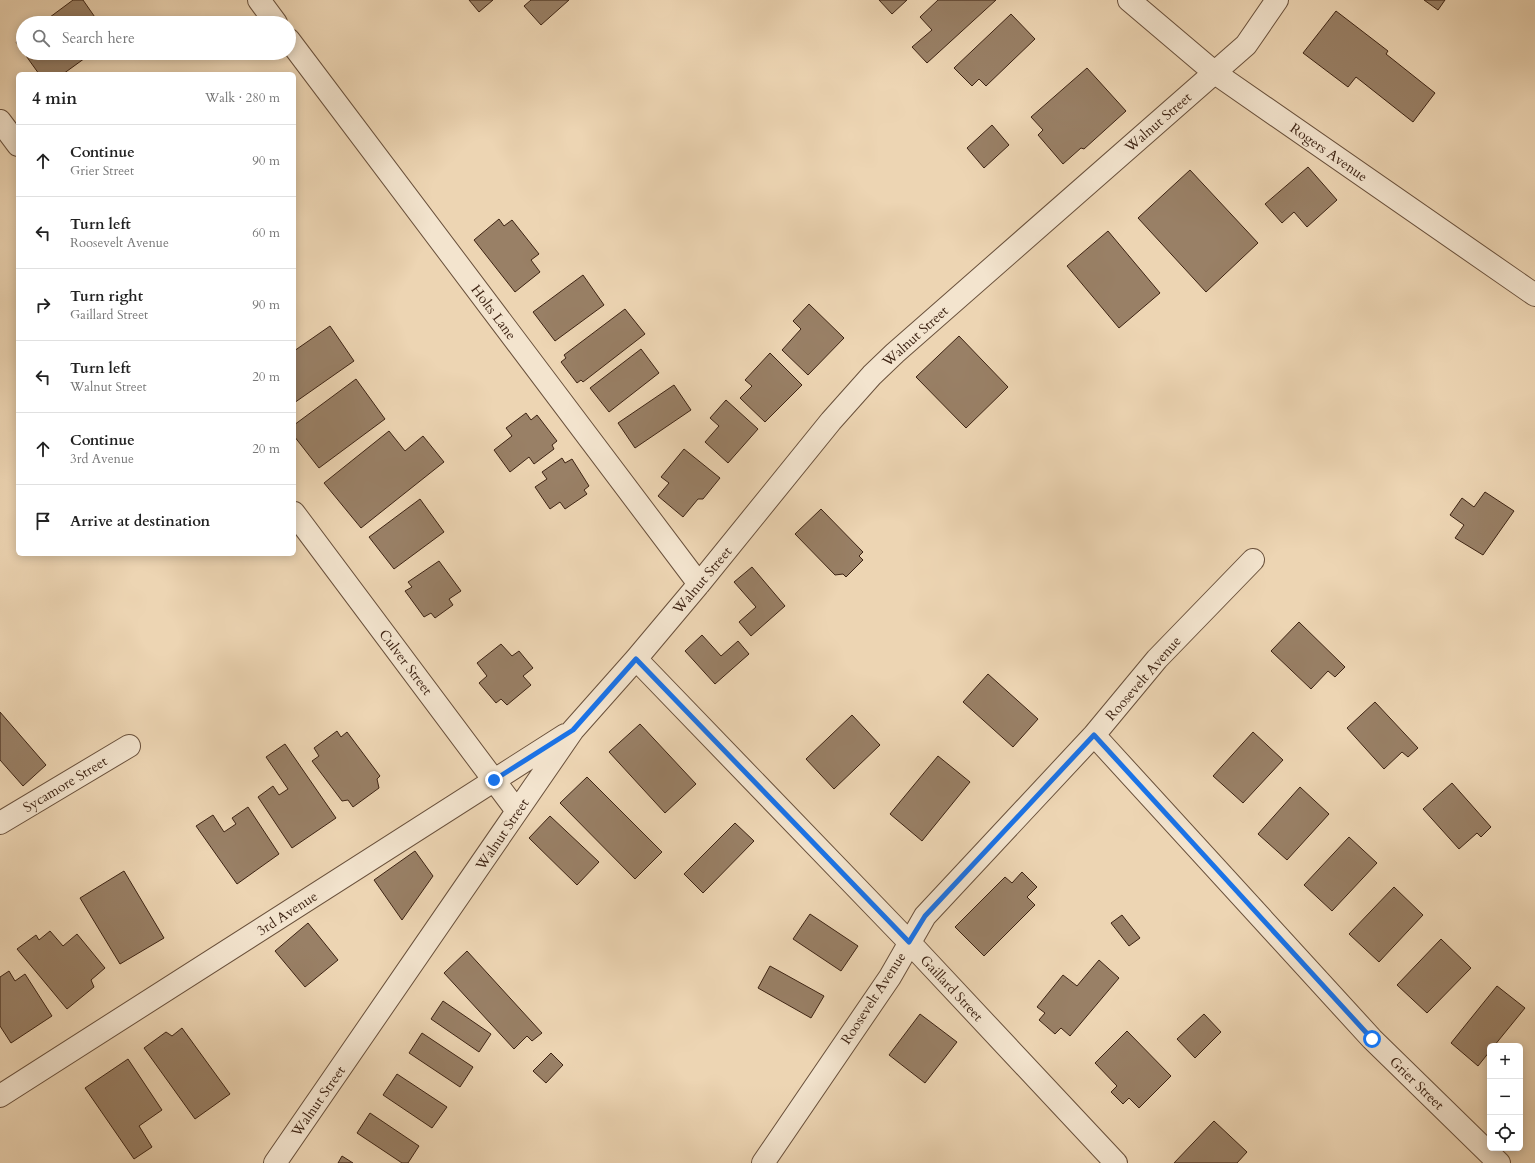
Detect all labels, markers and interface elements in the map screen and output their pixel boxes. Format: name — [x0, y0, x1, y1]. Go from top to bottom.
search box — [16, 16, 296, 60]
icon: search — [30, 27, 52, 49]
text: Search here — [62, 28, 135, 48]
text: 4 min — [32, 87, 77, 110]
street label: Walnut Street — [1120, 88, 1196, 157]
text: Walk · 280 m — [205, 89, 280, 107]
street label: Rogers Avenue — [1286, 119, 1371, 186]
text: Continue — [70, 142, 135, 162]
icon: ahead — [32, 150, 54, 172]
text: 90 m — [252, 152, 280, 170]
text: Grier Street — [70, 162, 134, 180]
text: Turn left — [70, 214, 131, 234]
icon: left — [32, 222, 54, 244]
text: 60 m — [252, 224, 280, 242]
text: Roosevelt Avenue — [70, 234, 169, 252]
street label: Holts Lane — [467, 281, 521, 344]
text: Turn right — [70, 286, 143, 306]
icon: right — [32, 294, 54, 316]
text: 90 m — [252, 296, 280, 314]
street label: Walnut Street — [878, 301, 953, 372]
text: Gaillard Street — [70, 306, 148, 324]
text: Turn left — [70, 358, 131, 378]
icon: left — [32, 366, 54, 388]
text: 20 m — [252, 368, 280, 386]
text: Walnut Street — [70, 378, 147, 396]
text: Continue — [70, 430, 135, 450]
icon: ahead — [32, 438, 54, 460]
text: 20 m — [252, 440, 280, 458]
text: 3rd Avenue — [70, 450, 134, 468]
icon: arrive — [32, 510, 54, 532]
text: Arrive at destination — [70, 511, 210, 531]
street label: Walnut Street — [668, 542, 737, 619]
street label: Culver Street — [375, 625, 437, 700]
street label: Roosevelt Avenue — [1101, 632, 1185, 725]
street label: Sycamore Street — [20, 751, 111, 817]
route end — [485, 771, 503, 789]
street label: Walnut Street — [471, 794, 534, 875]
street label: 3rd Avenue — [253, 887, 321, 940]
street label: Roosevelt Avenue — [836, 948, 910, 1048]
street label: Gaillard Street — [916, 951, 988, 1026]
route start — [1363, 1030, 1381, 1048]
map controls — [1487, 1043, 1523, 1151]
button: + — [1487, 1043, 1523, 1079]
street label: Grier Street — [1385, 1053, 1448, 1115]
street label: Walnut Street — [286, 1062, 350, 1141]
button: − — [1487, 1079, 1523, 1115]
button: locate — [1487, 1115, 1523, 1151]

